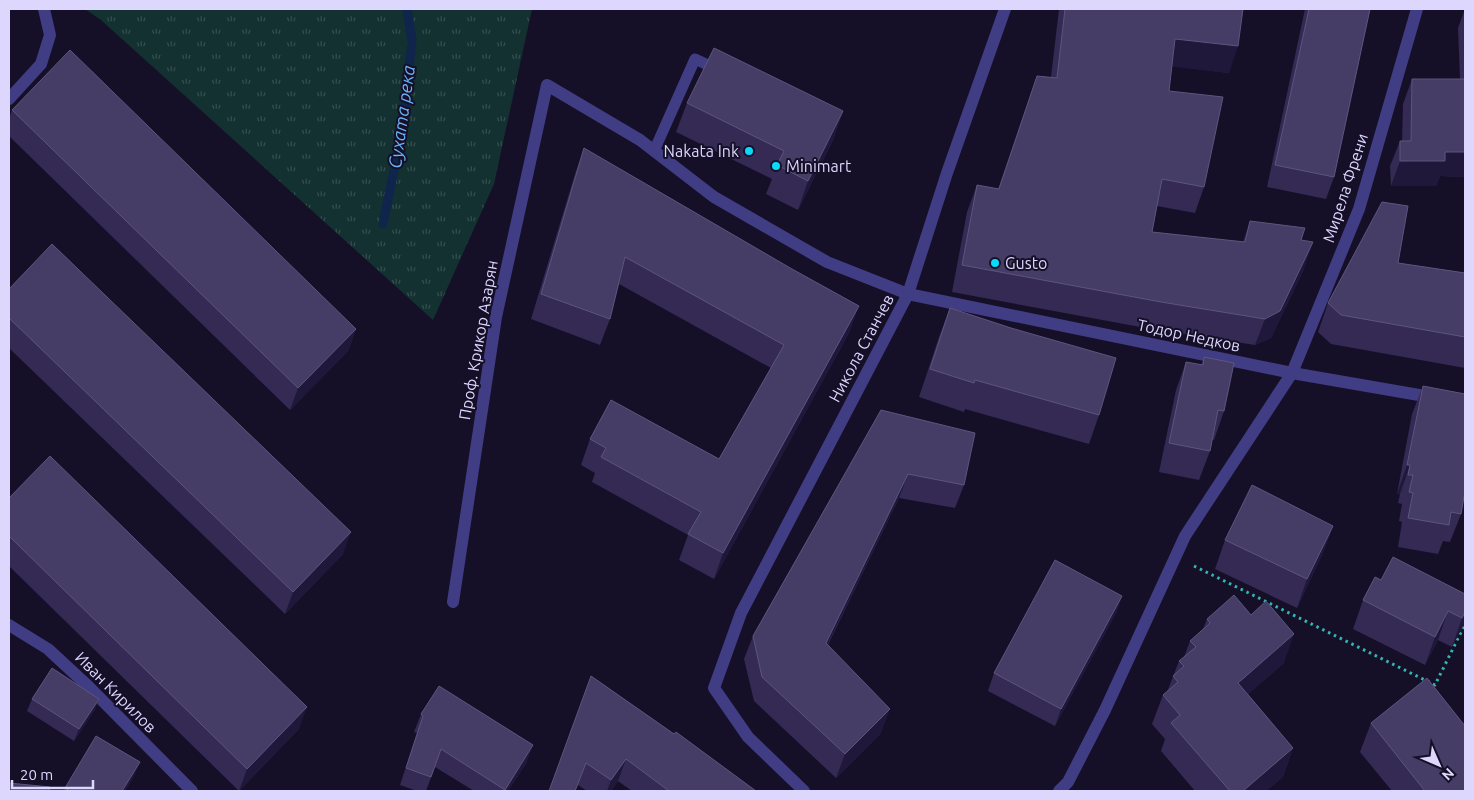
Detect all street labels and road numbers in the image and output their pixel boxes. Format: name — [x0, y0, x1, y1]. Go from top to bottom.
street label: Мирела Френи — [1319, 131, 1371, 245]
street label: Проф. Крикор Азарян — [455, 259, 501, 421]
street label: Никола Станчев — [825, 291, 897, 405]
street label: Тодор Недков — [1136, 315, 1242, 355]
street label: Иван Кирилов — [72, 648, 160, 736]

